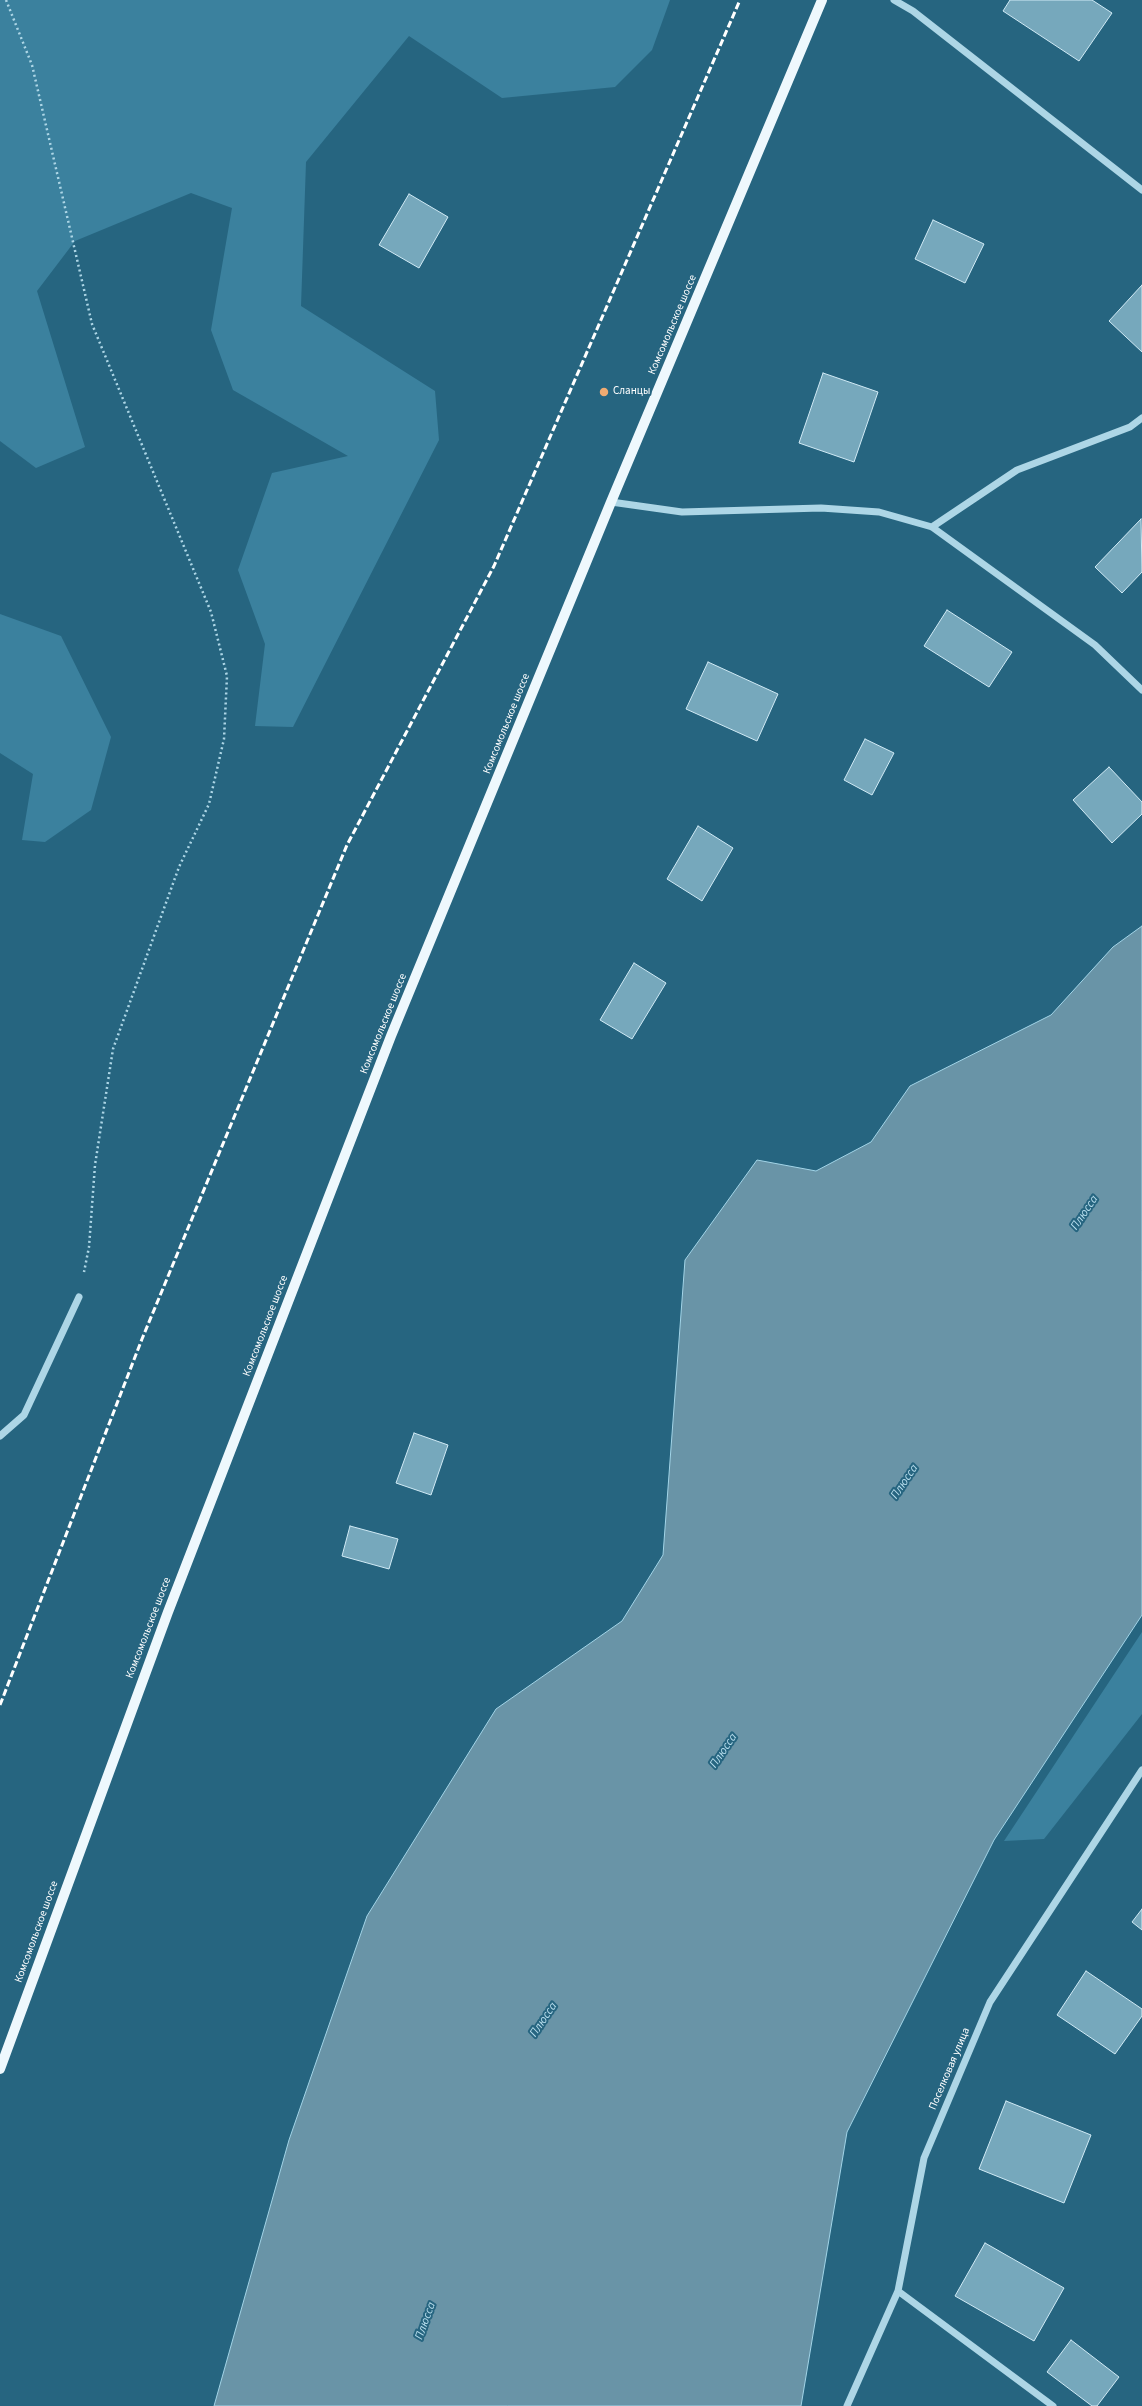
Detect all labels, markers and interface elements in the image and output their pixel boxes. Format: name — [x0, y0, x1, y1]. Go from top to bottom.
street label: Комсомольское шоссе — [646, 273, 700, 377]
place label: Сланцы — [613, 385, 650, 399]
marker: Сланцы — [598, 386, 610, 398]
street label: Комсомольское шоссе — [481, 672, 533, 776]
street label: Комсомольское шоссе — [358, 972, 410, 1076]
water label: Плюсса — [1068, 1193, 1102, 1233]
street label: Комсомольское шоссе — [241, 1274, 291, 1378]
water label: Плюсса — [888, 1462, 922, 1502]
street label: Комсомольское шоссе — [124, 1576, 174, 1680]
water label: Плюсса — [707, 1731, 741, 1771]
street label: Комсомольское шоссе — [12, 1879, 62, 1985]
water label: Плюсса — [527, 2000, 561, 2040]
street label: Поселковая улица — [927, 2026, 973, 2112]
water label: Плюсса — [413, 2300, 439, 2342]

